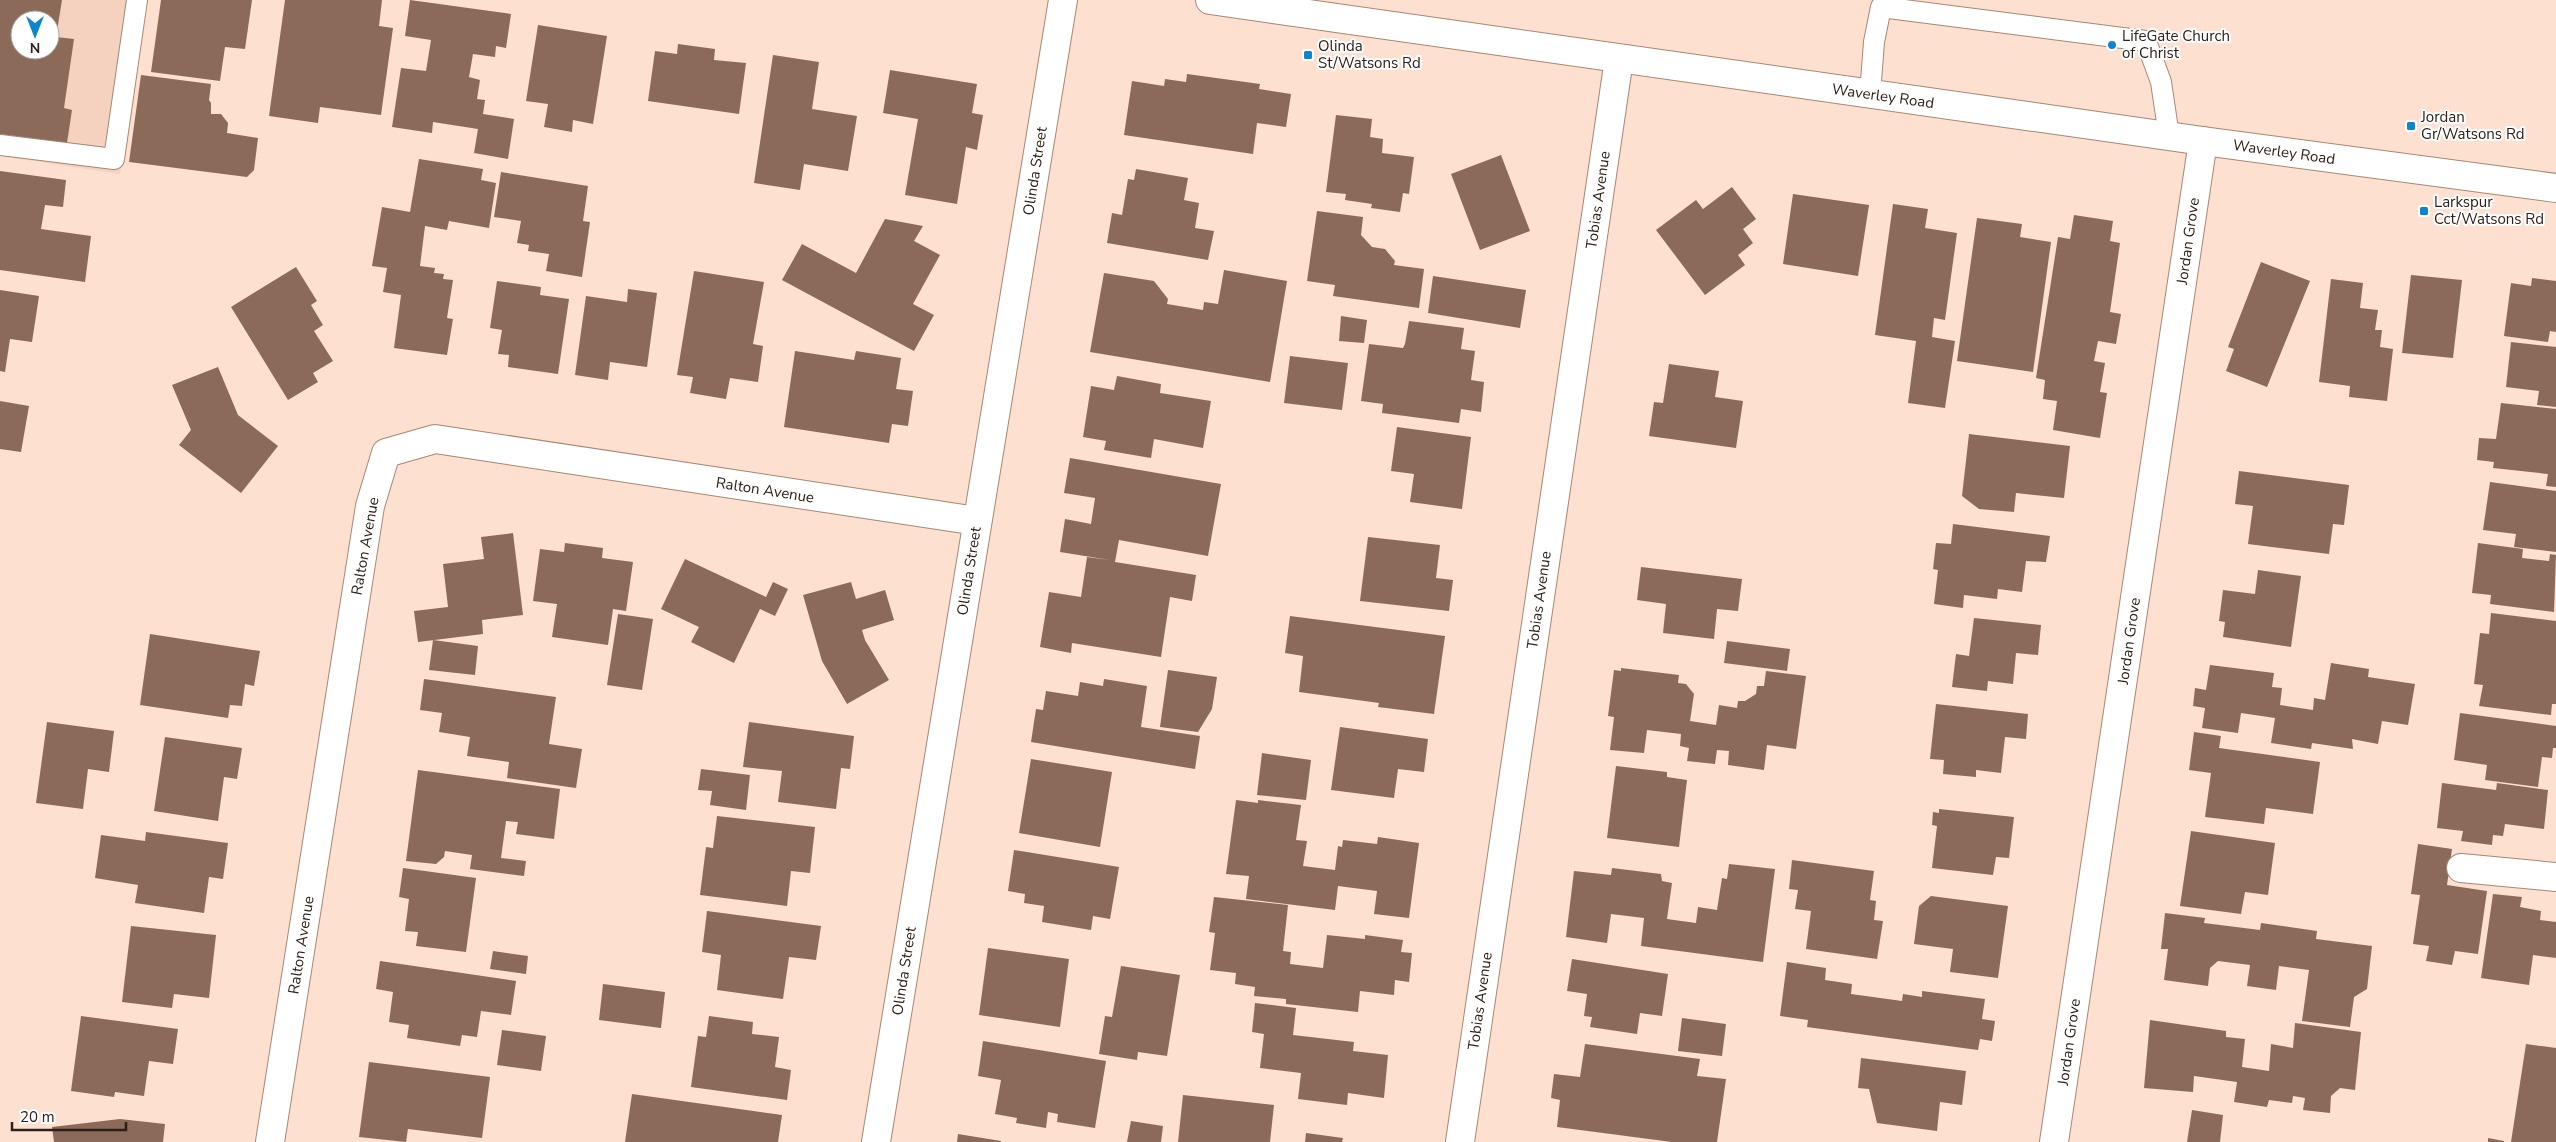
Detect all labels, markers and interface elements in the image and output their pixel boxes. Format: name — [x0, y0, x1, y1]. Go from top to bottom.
north arrow — [10, 10, 60, 60]
place label: LifeGate Church of Christ — [2122, 26, 2230, 63]
place label: Olinda St/Watsons Rd — [1318, 36, 1421, 73]
text: N — [30, 38, 40, 57]
marker: LifeGate Church of Christ — [2106, 39, 2118, 51]
marker: Olinda St/Watsons Rd — [1302, 49, 1314, 61]
street label: Waverley Road — [1831, 79, 1935, 113]
place label: Jordan Gr/Watsons Rd — [2420, 107, 2525, 144]
marker: Jordan Gr/Watsons Rd — [2405, 120, 2417, 132]
street label: Olinda Street — [1018, 125, 1052, 217]
street label: Waverley Road — [2232, 135, 2336, 169]
street label: Tobias Avenue — [1581, 150, 1615, 250]
place label: Larkspur Cct/Watsons Rd — [2434, 192, 2544, 229]
street label: Jordan Grove — [2172, 196, 2204, 287]
marker: Larkspur Cct/Watsons Rd — [2418, 205, 2430, 217]
street label: Ralton Avenue — [714, 472, 816, 508]
street label: Ralton Avenue — [347, 495, 383, 597]
street label: Olinda Street — [952, 525, 986, 617]
street label: Tobias Avenue — [1522, 550, 1556, 650]
street label: Jordan Grove — [2113, 596, 2145, 687]
street label: Ralton Avenue — [283, 894, 319, 996]
street label: Olinda Street — [887, 925, 921, 1017]
street label: Tobias Avenue — [1463, 951, 1497, 1051]
street label: Jordan Grove — [2053, 997, 2085, 1088]
scale bar — [12, 1100, 126, 1132]
text: 20 m — [20, 1107, 55, 1127]

